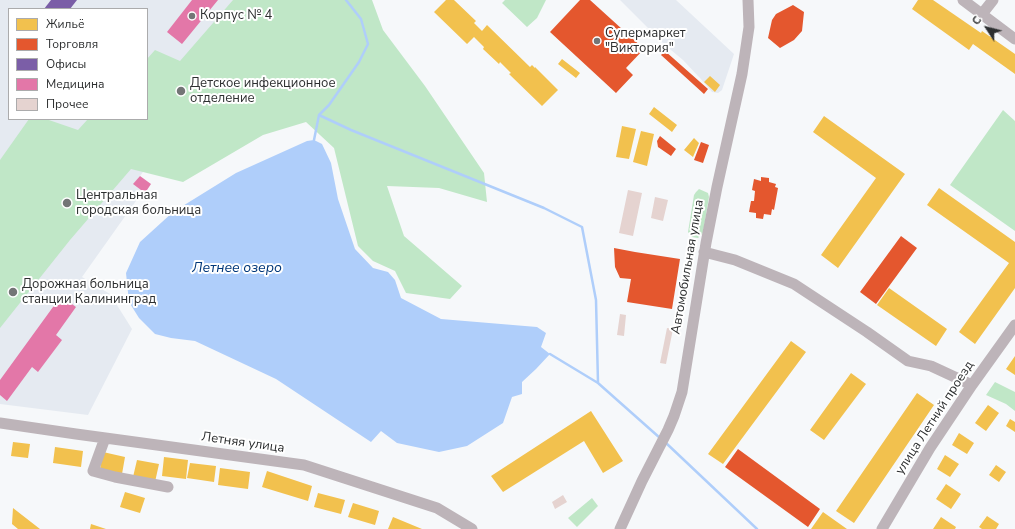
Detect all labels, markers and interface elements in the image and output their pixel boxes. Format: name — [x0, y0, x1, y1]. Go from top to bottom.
legend — [8, 8, 148, 120]
place label: Корпус № 4 — [200, 8, 272, 24]
north arrow — [967, 8, 1007, 48]
marker: Корпус № 4 — [187, 11, 197, 21]
text: С — [969, 13, 985, 28]
text: Жильё — [46, 16, 84, 32]
place label: Супермаркет "Виктория" — [605, 26, 686, 57]
text: Торговля — [46, 36, 98, 52]
marker: Супермаркет "Виктория" — [592, 36, 602, 46]
text: Офисы — [46, 56, 86, 72]
text: Медицина — [46, 76, 105, 92]
place label: Детское инфекционное отделение — [190, 76, 335, 107]
marker: Детское инфекционное отделение — [175, 85, 187, 97]
text: Прочее — [46, 96, 89, 112]
place label: Центральная городская больница — [76, 188, 201, 219]
marker: Центральная городская больница — [61, 197, 73, 209]
street label: Автомобильная улица — [668, 198, 708, 336]
water label: Летнее озеро — [192, 261, 282, 277]
place label: Дорожная больница станции Калининград — [22, 277, 156, 308]
marker: Дорожная больница станции Калининград — [7, 286, 19, 298]
street label: улица Летний проезд — [892, 358, 978, 478]
street label: Летняя улица — [200, 429, 286, 457]

